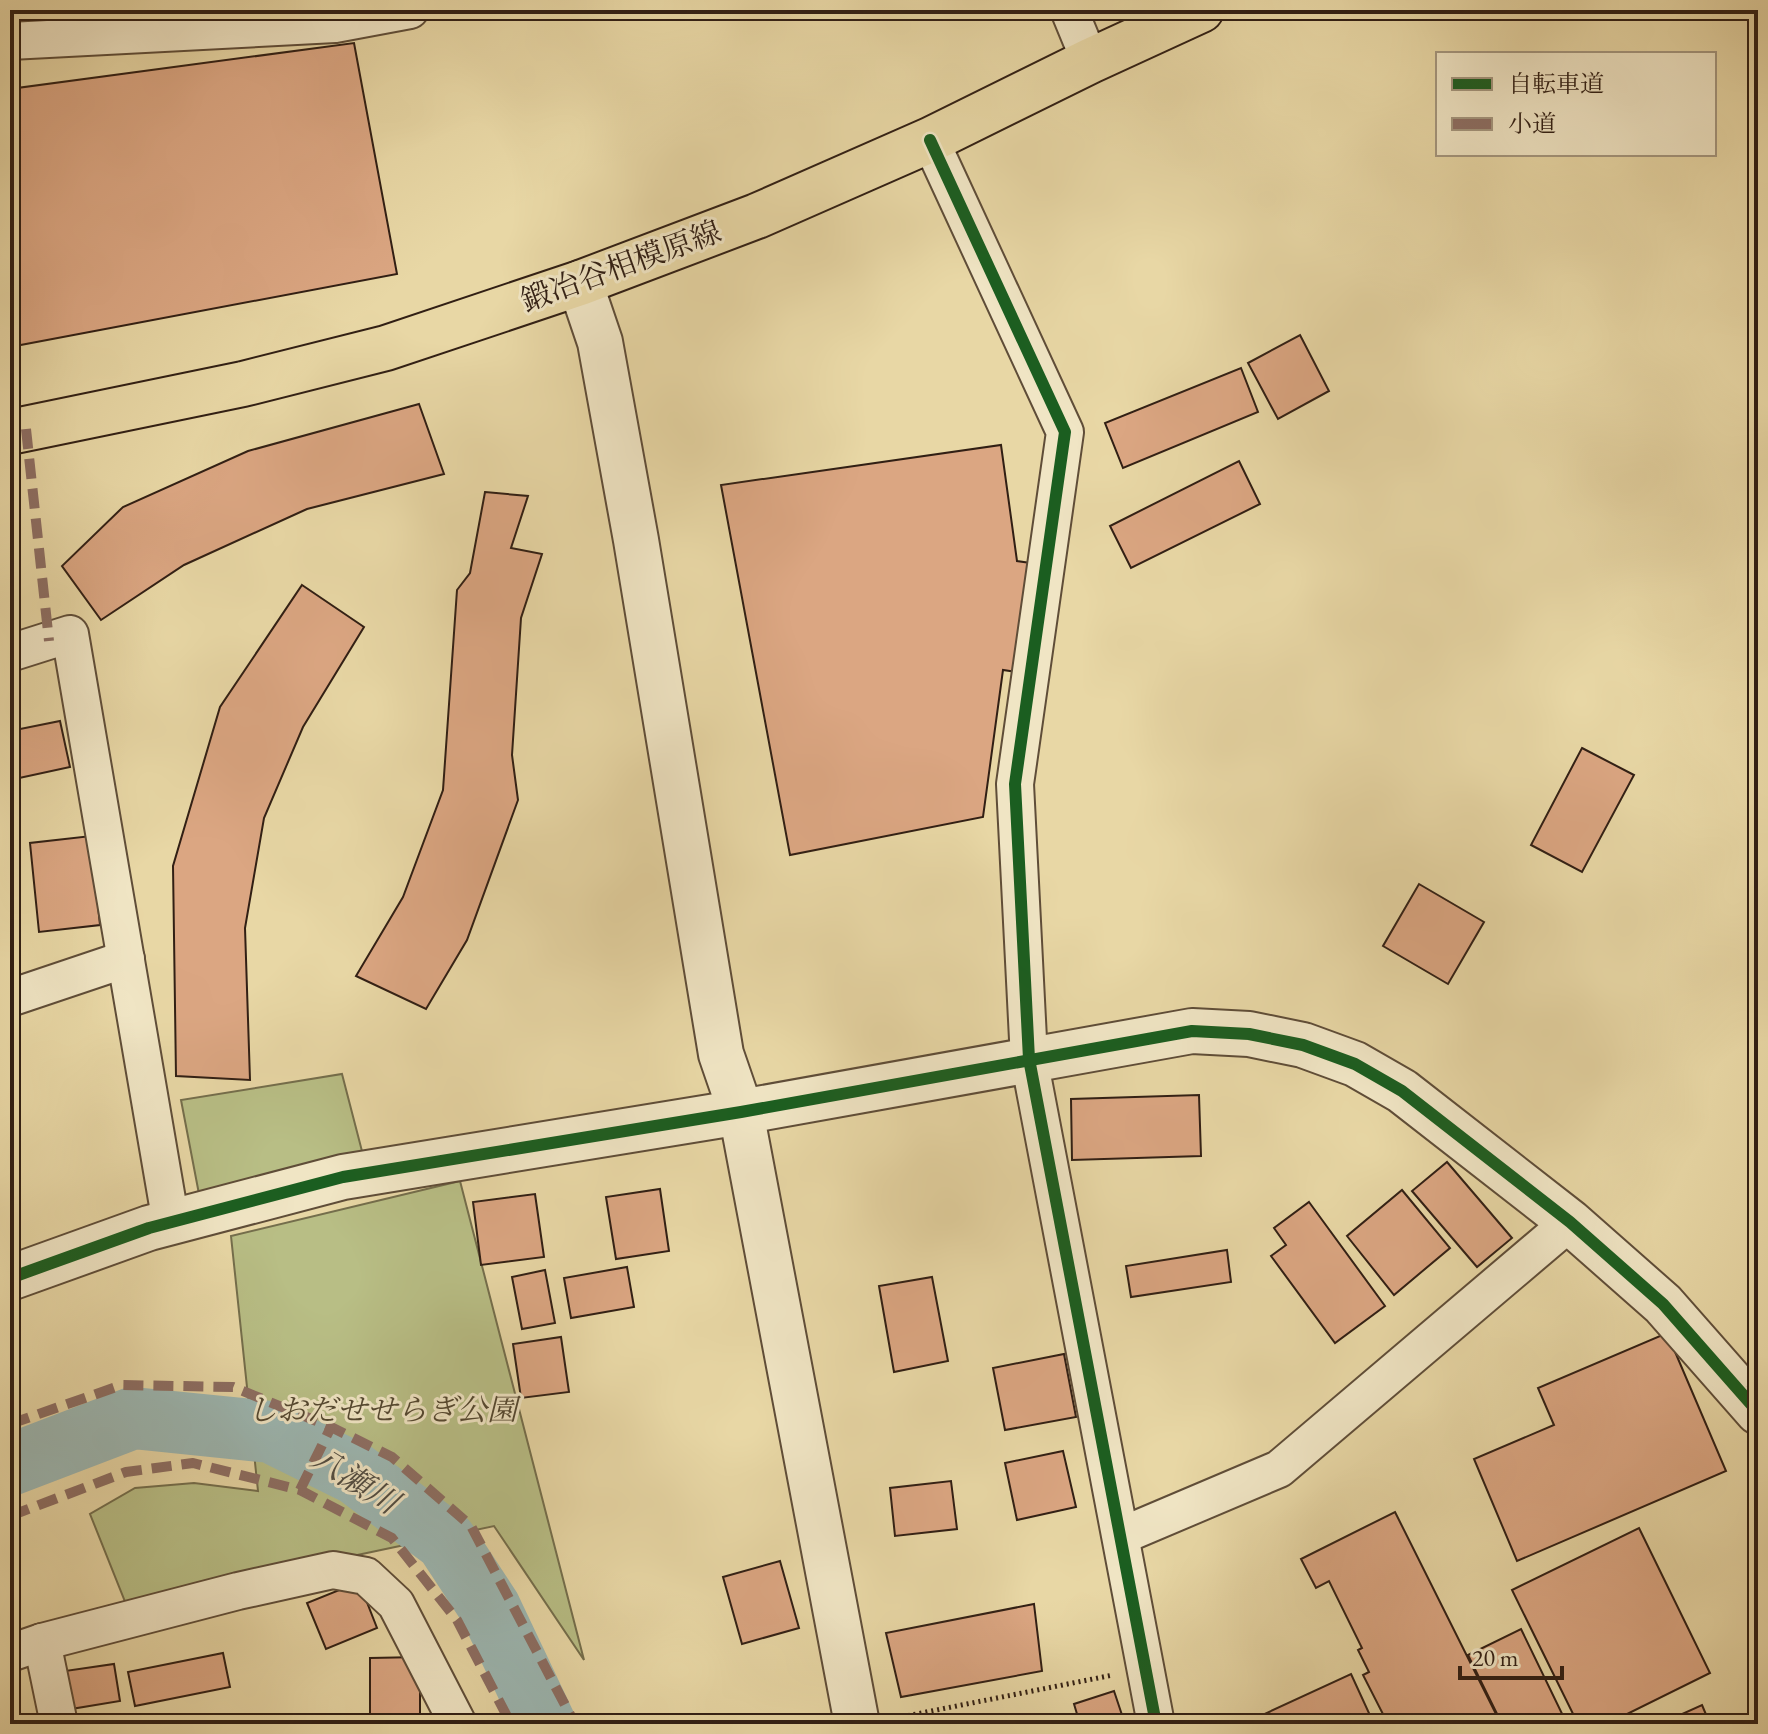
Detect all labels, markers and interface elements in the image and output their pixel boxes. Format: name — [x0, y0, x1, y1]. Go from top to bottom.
legend — [1436, 52, 1716, 156]
text: 自転車道 — [1508, 68, 1604, 99]
text: 小道 — [1508, 108, 1556, 139]
street label: 鍛冶谷相模原線 — [515, 211, 726, 320]
park label: しおだせせらぎ公園 — [247, 1390, 522, 1429]
water label: 八瀬川 — [303, 1437, 409, 1525]
scale bar — [1460, 1630, 1562, 1680]
text: 20 m — [1472, 1642, 1519, 1673]

